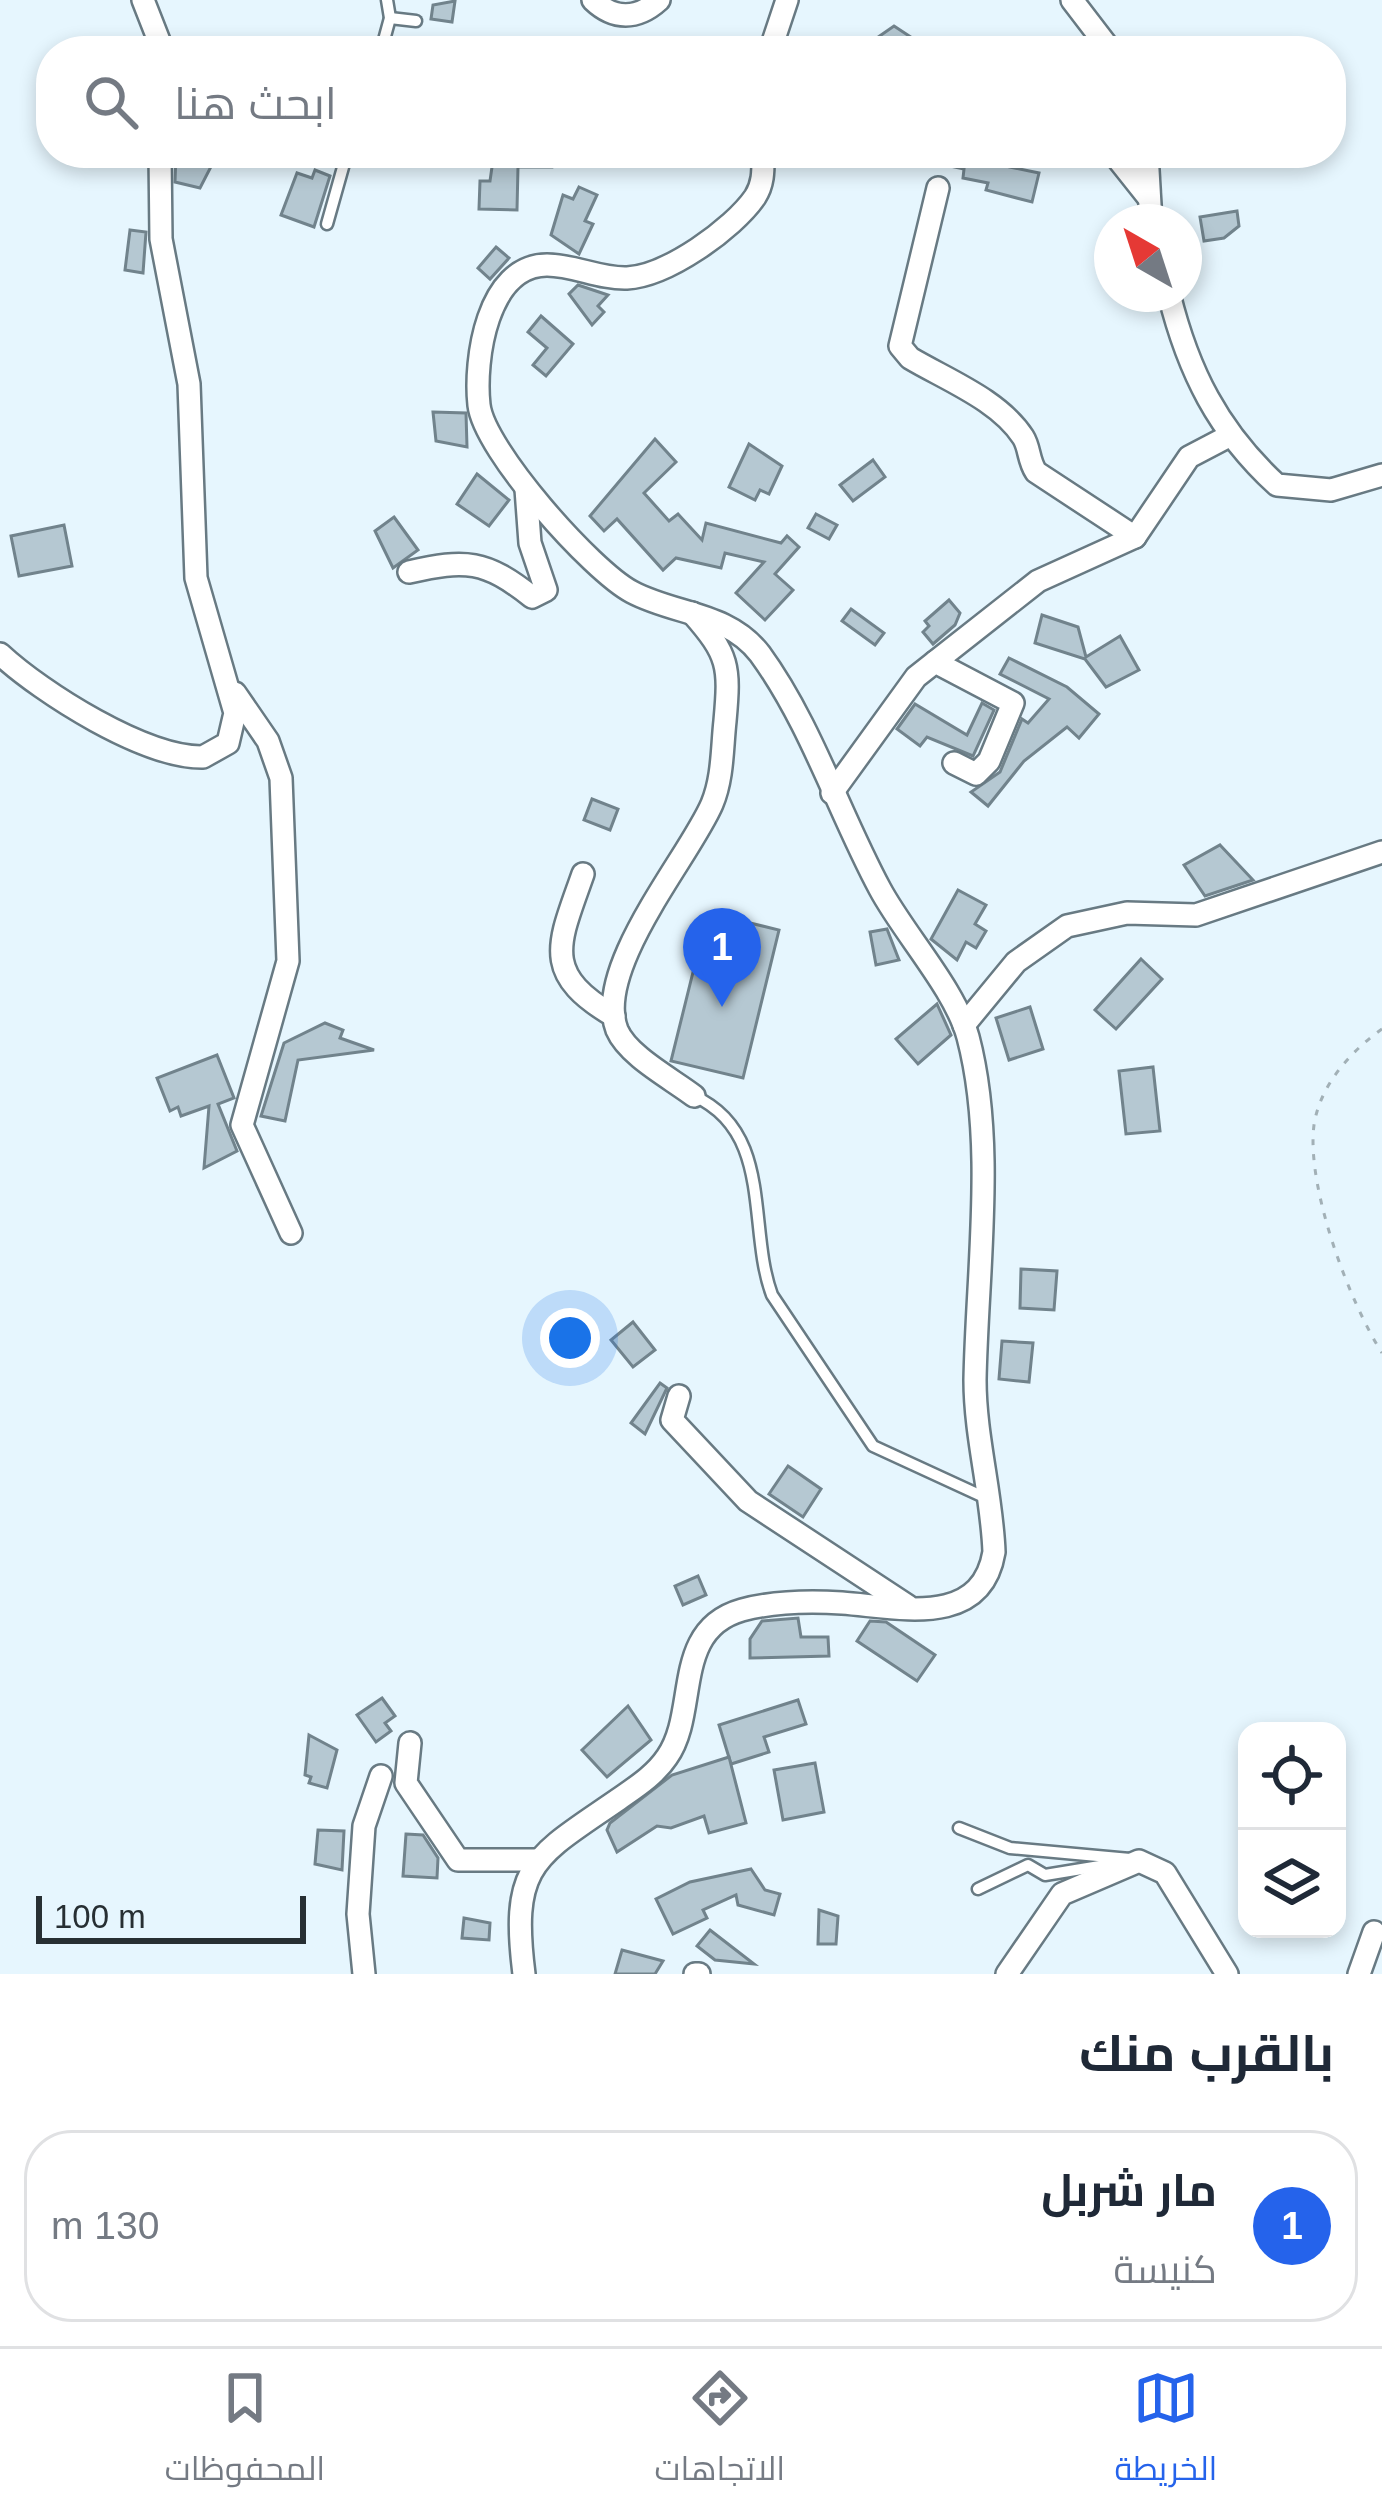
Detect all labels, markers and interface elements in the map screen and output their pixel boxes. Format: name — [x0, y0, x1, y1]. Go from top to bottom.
search box — [36, 36, 1346, 168]
icon: search — [78, 69, 144, 135]
text: ابحث هنا — [174, 78, 337, 129]
north arrow — [1094, 204, 1202, 312]
pin: 1 — [683, 908, 761, 1007]
your location — [540, 1308, 600, 1368]
map controls — [1238, 1722, 1346, 1938]
button: locate — [1238, 1722, 1346, 1830]
button: layers — [1238, 1830, 1346, 1938]
scale bar — [36, 1890, 306, 1943]
text: 100 m — [54, 1898, 146, 1935]
text: بالقرب منك — [1079, 2025, 1334, 2082]
text: مار شربل — [1041, 2165, 1217, 2216]
text: 130 m — [51, 2204, 159, 2247]
text: 1 — [1281, 2204, 1303, 2247]
text: كنيسة — [1114, 2248, 1217, 2291]
tab: المحفوظات — [165, 2365, 325, 2499]
tab: الاتجاهات — [655, 2365, 785, 2499]
tab: الخريطة — [1114, 2365, 1217, 2499]

